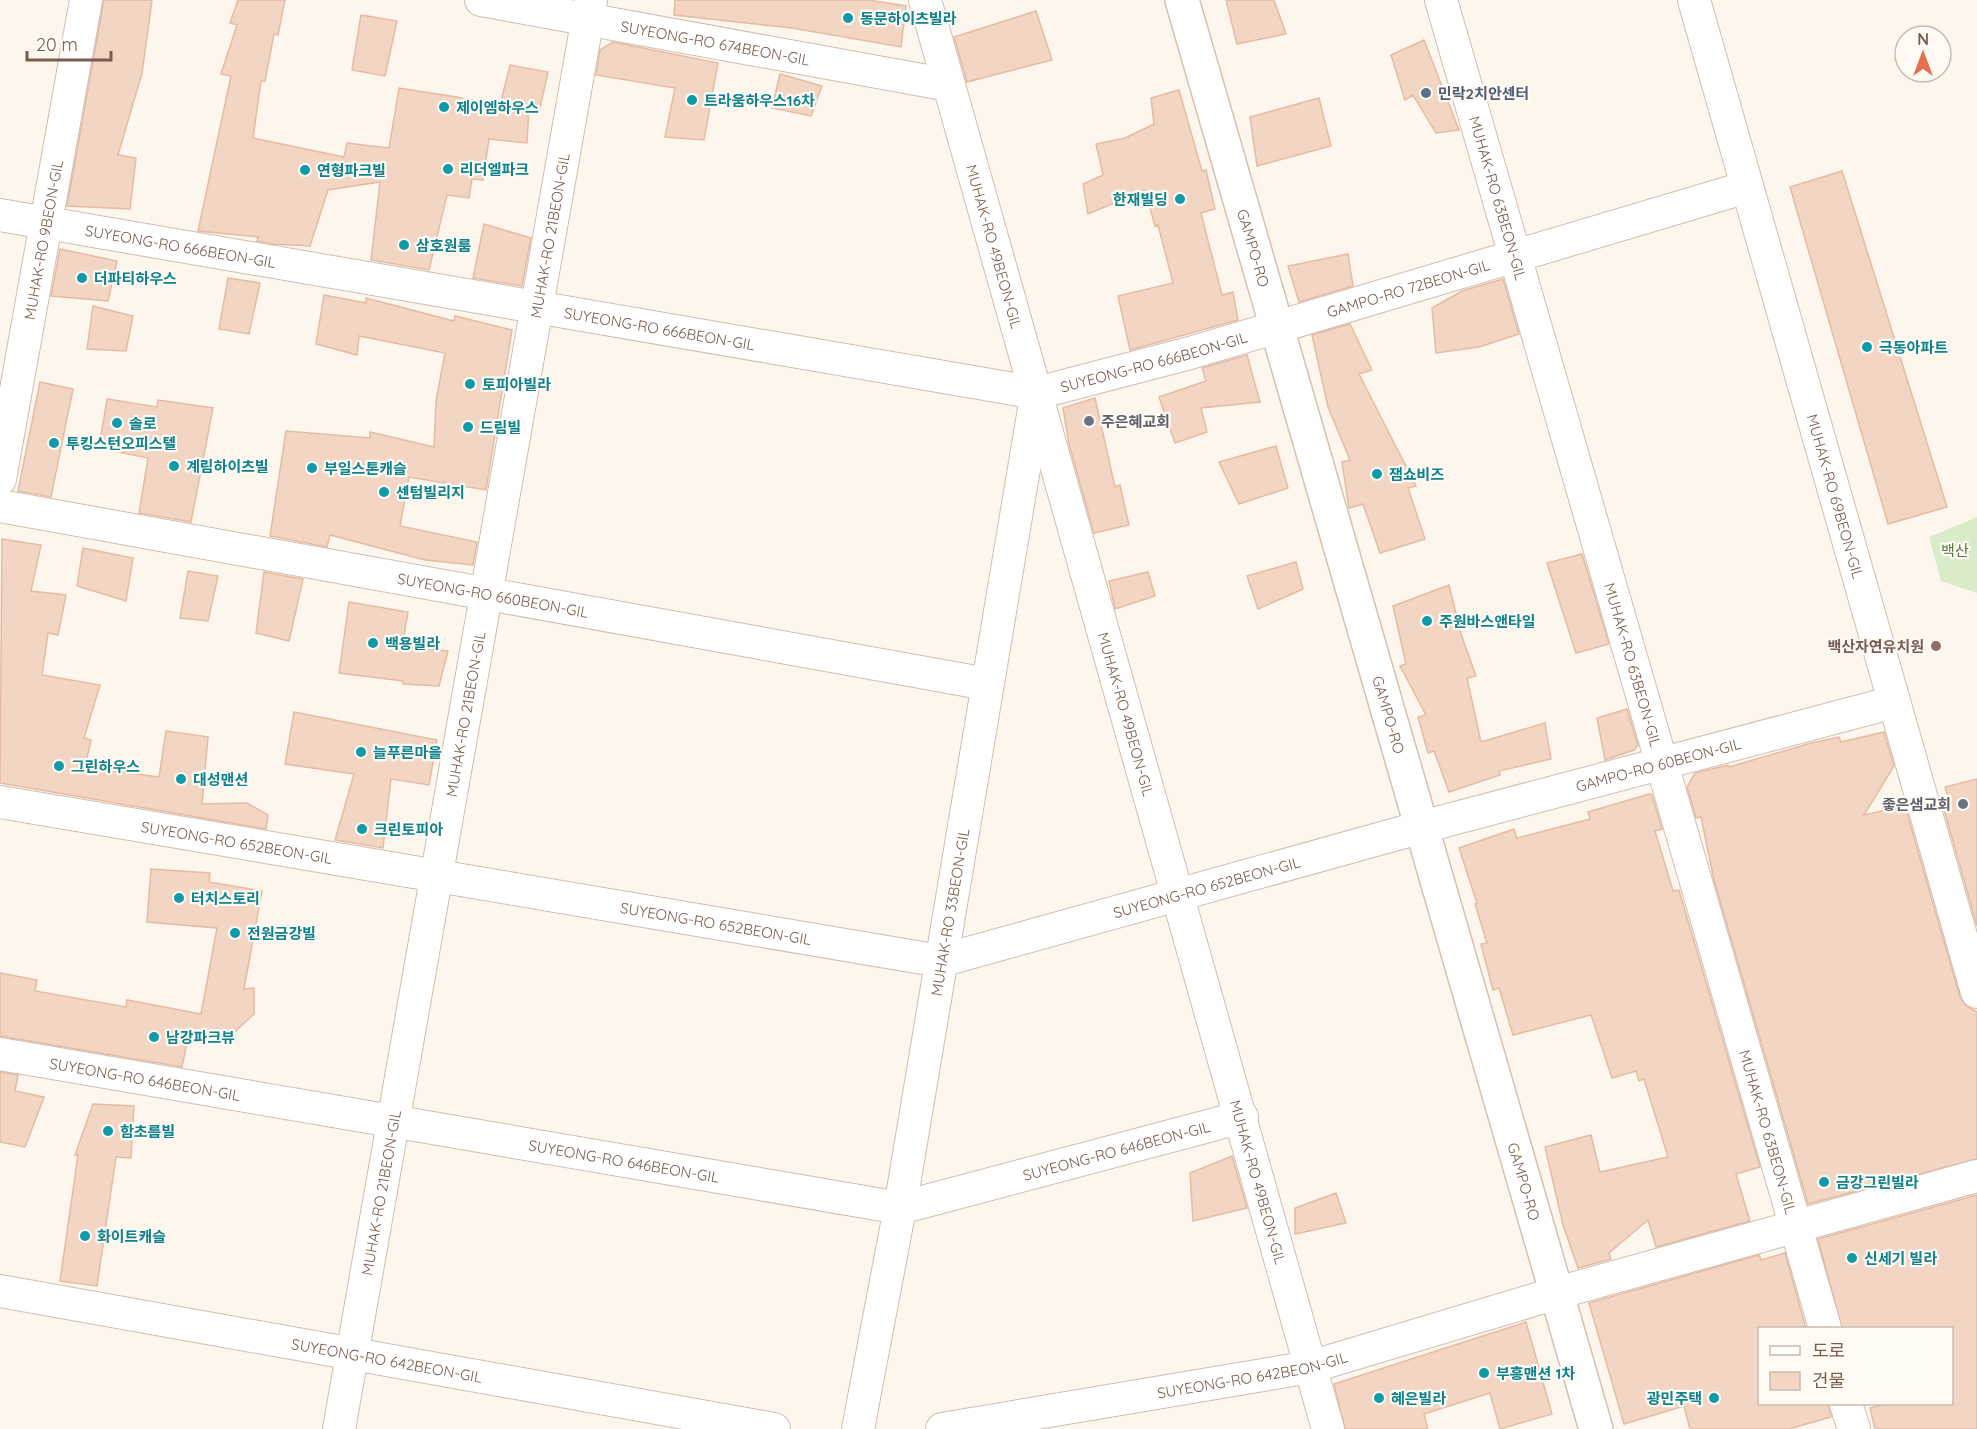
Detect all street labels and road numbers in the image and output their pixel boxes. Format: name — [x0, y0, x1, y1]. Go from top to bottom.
street label: SUYEONG-RO 674BEON-GIL — [619, 16, 811, 69]
street label: MUHAK-RO 63BEON-GIL — [1466, 114, 1531, 282]
street label: MUHAK-RO 21BEON-GIL — [526, 151, 573, 320]
street label: MUHAK-RO 9BEON-GIL — [19, 158, 67, 321]
street label: MUHAK-RO 49BEON-GIL — [962, 162, 1027, 331]
street label: GAMPO-RO — [1233, 207, 1274, 289]
street label: SUYEONG-RO 666BEON-GIL — [84, 220, 277, 272]
street label: GAMPO-RO 72BEON-GIL — [1324, 255, 1492, 321]
street label: SUYEONG-RO 666BEON-GIL — [563, 302, 756, 354]
street label: SUYEONG-RO 666BEON-GIL — [1058, 327, 1250, 396]
street label: MUHAK-RO 69BEON-GIL — [1803, 412, 1868, 581]
street label: SUYEONG-RO 660BEON-GIL — [396, 568, 590, 621]
street label: MUHAK-RO 63BEON-GIL — [1601, 581, 1666, 749]
street label: MUHAK-RO 21BEON-GIL — [441, 630, 489, 798]
street label: MUHAK-RO 49BEON-GIL — [1094, 630, 1159, 799]
street label: GAMPO-RO — [1369, 673, 1409, 756]
street label: GAMPO-RO 60BEON-GIL — [1574, 733, 1743, 795]
street label: SUYEONG-RO 652BEON-GIL — [140, 817, 334, 868]
street label: MUHAK-RO 33BEON-GIL — [926, 827, 973, 997]
street label: SUYEONG-RO 652BEON-GIL — [1111, 852, 1302, 922]
street label: SUYEONG-RO 652BEON-GIL — [619, 898, 813, 949]
street label: MUHAK-RO 63BEON-GIL — [1736, 1047, 1801, 1216]
street label: SUYEONG-RO 646BEON-GIL — [48, 1053, 242, 1104]
street label: MUHAK-RO 49BEON-GIL — [1226, 1098, 1291, 1266]
street label: MUHAK-RO 21BEON-GIL — [357, 1108, 405, 1277]
street label: SUYEONG-RO 646BEON-GIL — [1021, 1116, 1212, 1184]
street label: SUYEONG-RO 646BEON-GIL — [527, 1135, 721, 1186]
street label: GAMPO-RO — [1504, 1140, 1545, 1223]
street label: SUYEONG-RO 642BEON-GIL — [290, 1334, 484, 1386]
street label: SUYEONG-RO 642BEON-GIL — [1156, 1347, 1350, 1402]

